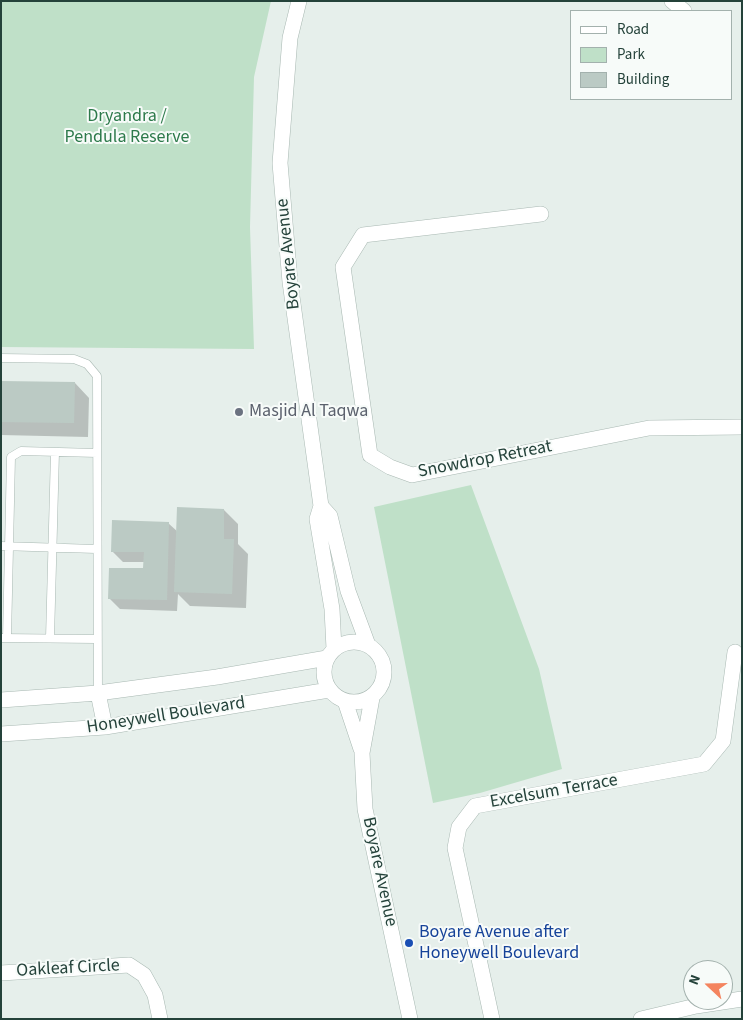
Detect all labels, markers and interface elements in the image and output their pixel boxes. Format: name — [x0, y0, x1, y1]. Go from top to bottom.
legend — [570, 10, 733, 100]
text: Road — [617, 19, 649, 40]
text: Park — [617, 44, 645, 65]
text: Building — [617, 69, 669, 90]
park label: Dryandra / Pendula Reserve — [64, 106, 190, 148]
street label: Boyare Avenue — [272, 197, 306, 311]
place label: Masjid Al Taqwa — [249, 401, 368, 423]
marker: Masjid Al Taqwa — [233, 406, 245, 418]
street label: Snowdrop Retreat — [416, 436, 554, 484]
street label: Honeywell Boulevard — [85, 693, 247, 739]
street label: Excelsum Terrace — [489, 770, 619, 814]
street label: Boyare Avenue — [357, 815, 401, 929]
place label: Boyare Avenue after Honeywell Boulevard — [419, 922, 579, 964]
marker: Boyare Avenue after Honeywell Boulevard — [403, 937, 415, 949]
street label: Oakleaf Circle — [16, 956, 120, 982]
north arrow — [683, 960, 733, 1010]
text: N — [684, 972, 706, 988]

